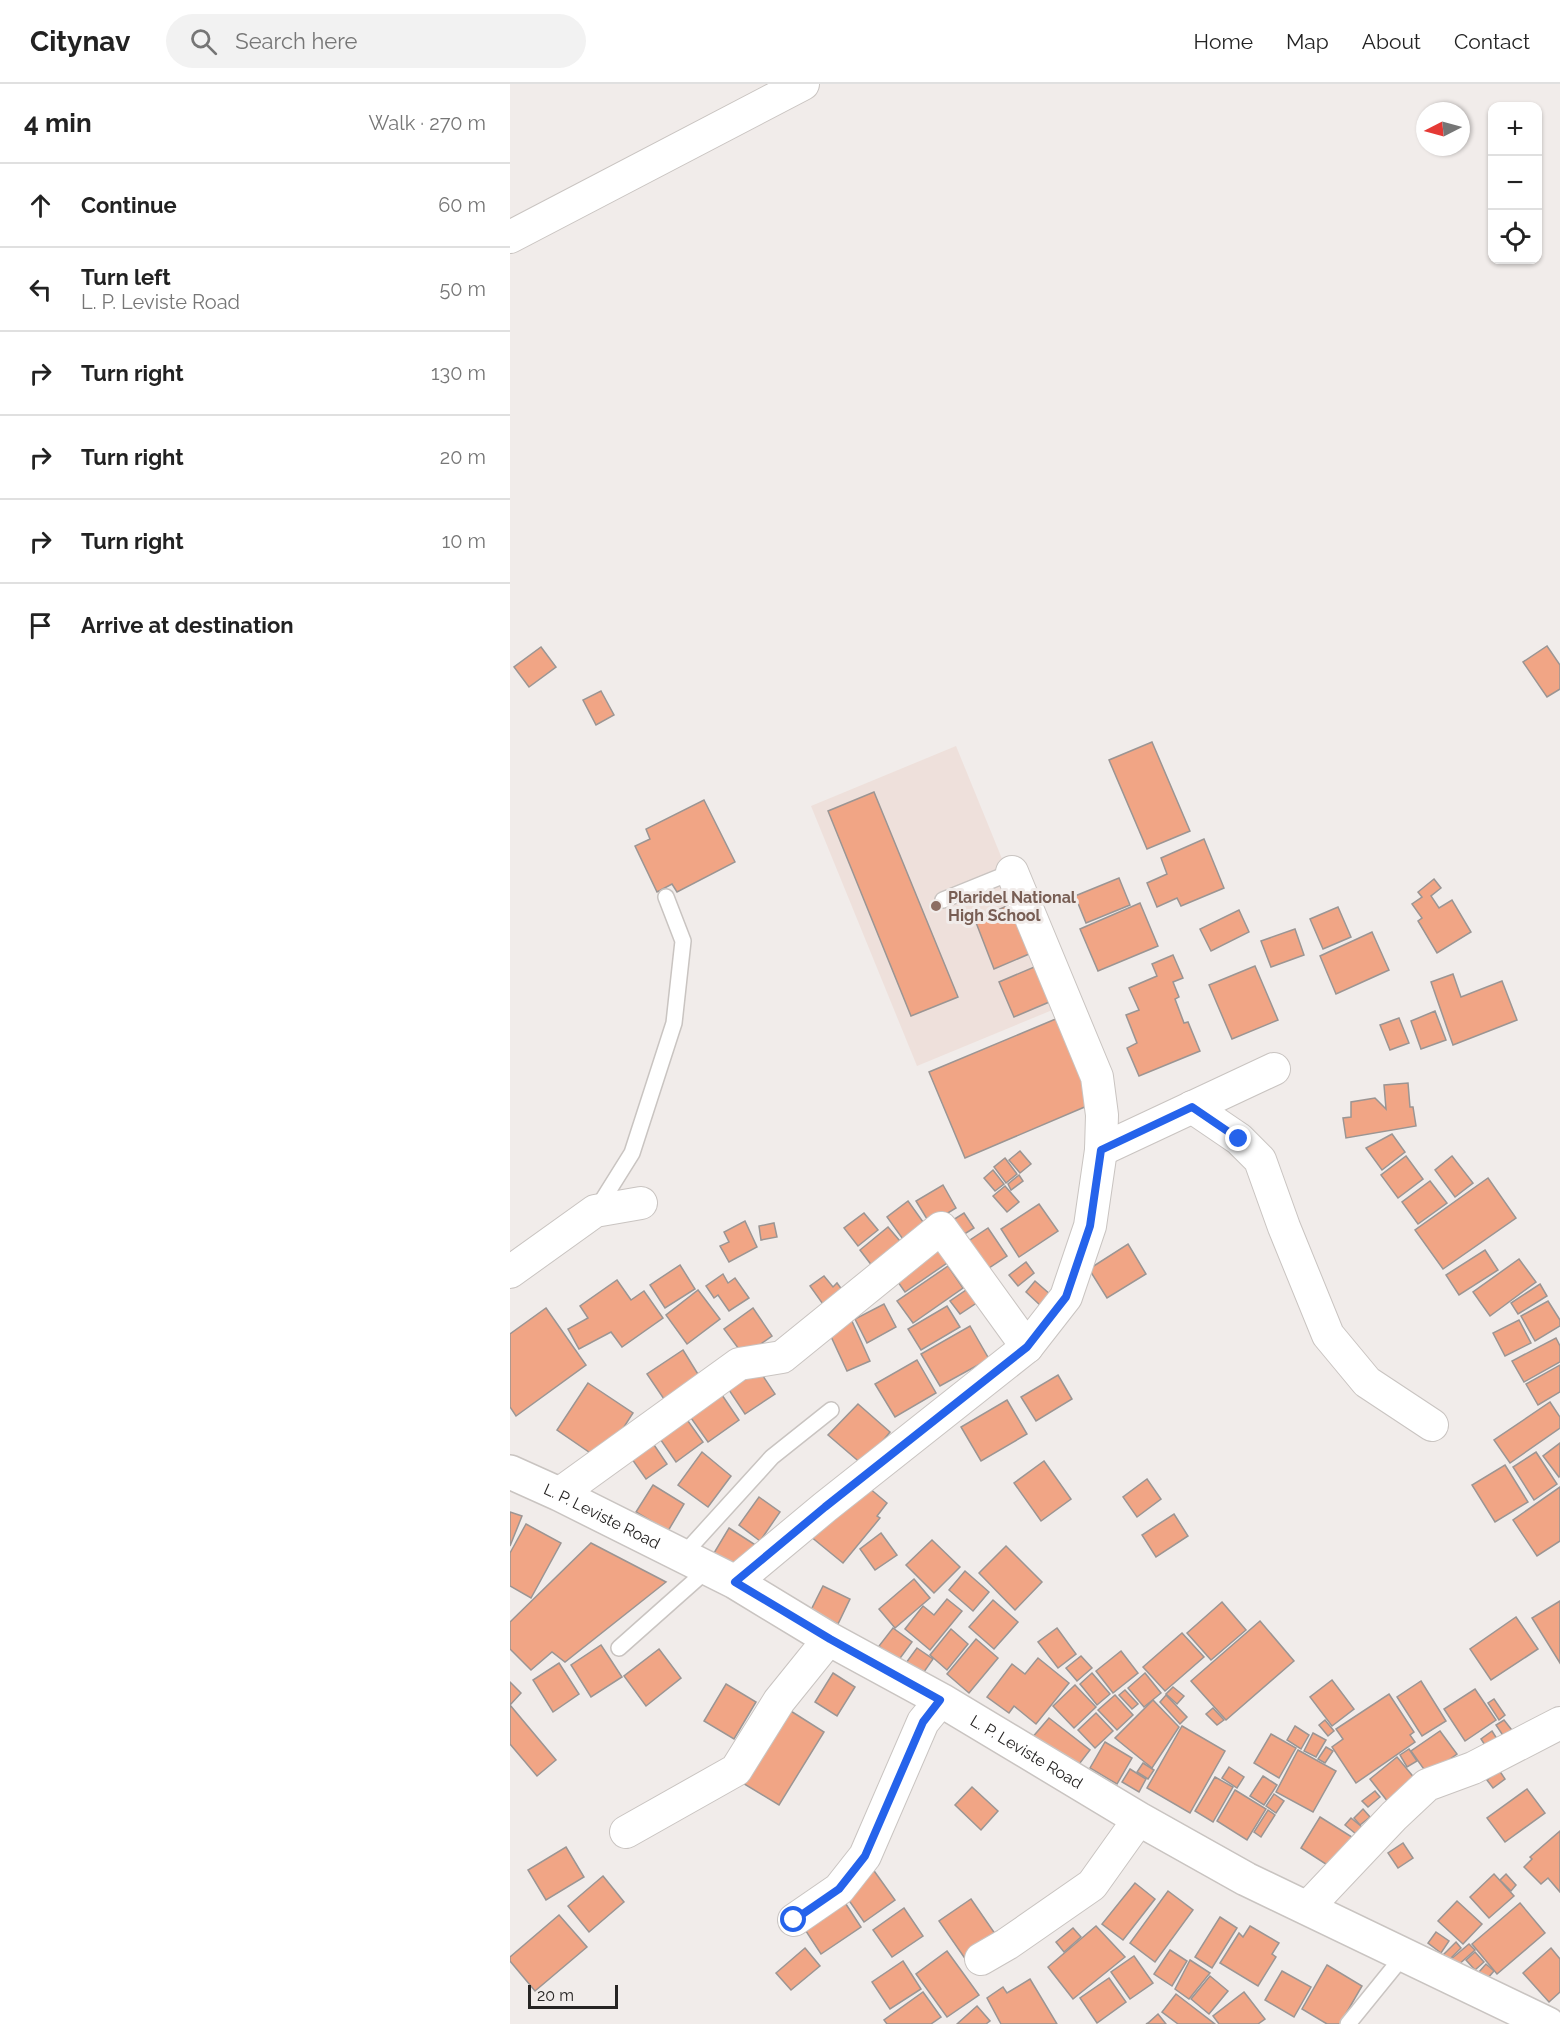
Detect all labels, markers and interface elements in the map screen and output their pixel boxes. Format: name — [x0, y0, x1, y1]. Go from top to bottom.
search box — [166, 14, 586, 68]
text: Citynav — [30, 25, 130, 58]
icon: search — [187, 25, 220, 58]
text: Search here — [235, 28, 357, 54]
text: Home — [1194, 29, 1253, 54]
text: Map — [1286, 29, 1329, 54]
text: About — [1362, 29, 1421, 54]
text: Contact — [1454, 29, 1530, 54]
north arrow — [1416, 102, 1470, 156]
map controls — [1488, 102, 1542, 264]
button: + — [1488, 102, 1542, 156]
text: 4 min — [24, 108, 92, 138]
text: Walk · 270 m — [368, 111, 486, 135]
button: − — [1488, 156, 1542, 210]
icon: ahead — [24, 189, 57, 222]
text: Continue — [81, 192, 177, 218]
text: 60 m — [438, 193, 486, 217]
button: locate — [1488, 210, 1542, 264]
text: Turn left — [81, 264, 171, 290]
icon: left — [24, 273, 57, 306]
text: 50 m — [439, 277, 486, 301]
text: L. P. Leviste Road — [81, 290, 240, 314]
icon: right — [24, 357, 57, 390]
text: Turn right — [81, 360, 184, 386]
text: 130 m — [431, 361, 486, 385]
icon: right — [24, 441, 57, 474]
text: Turn right — [81, 444, 184, 470]
text: 20 m — [440, 445, 486, 469]
icon: right — [24, 525, 57, 558]
text: Turn right — [81, 528, 184, 554]
text: 10 m — [442, 529, 486, 553]
icon: arrive — [24, 609, 57, 642]
text: Arrive at destination — [81, 612, 294, 638]
place label: Plaridel National High School — [948, 888, 1077, 925]
marker: Plaridel National High School — [929, 899, 943, 913]
route end — [1225, 1125, 1251, 1151]
street label: L. P. Leviste Road — [541, 1479, 663, 1553]
street label: L. P. Leviste Road — [967, 1711, 1086, 1793]
route start — [780, 1906, 806, 1932]
scale bar — [528, 1982, 618, 2010]
text: 20 m — [537, 1986, 574, 2005]

